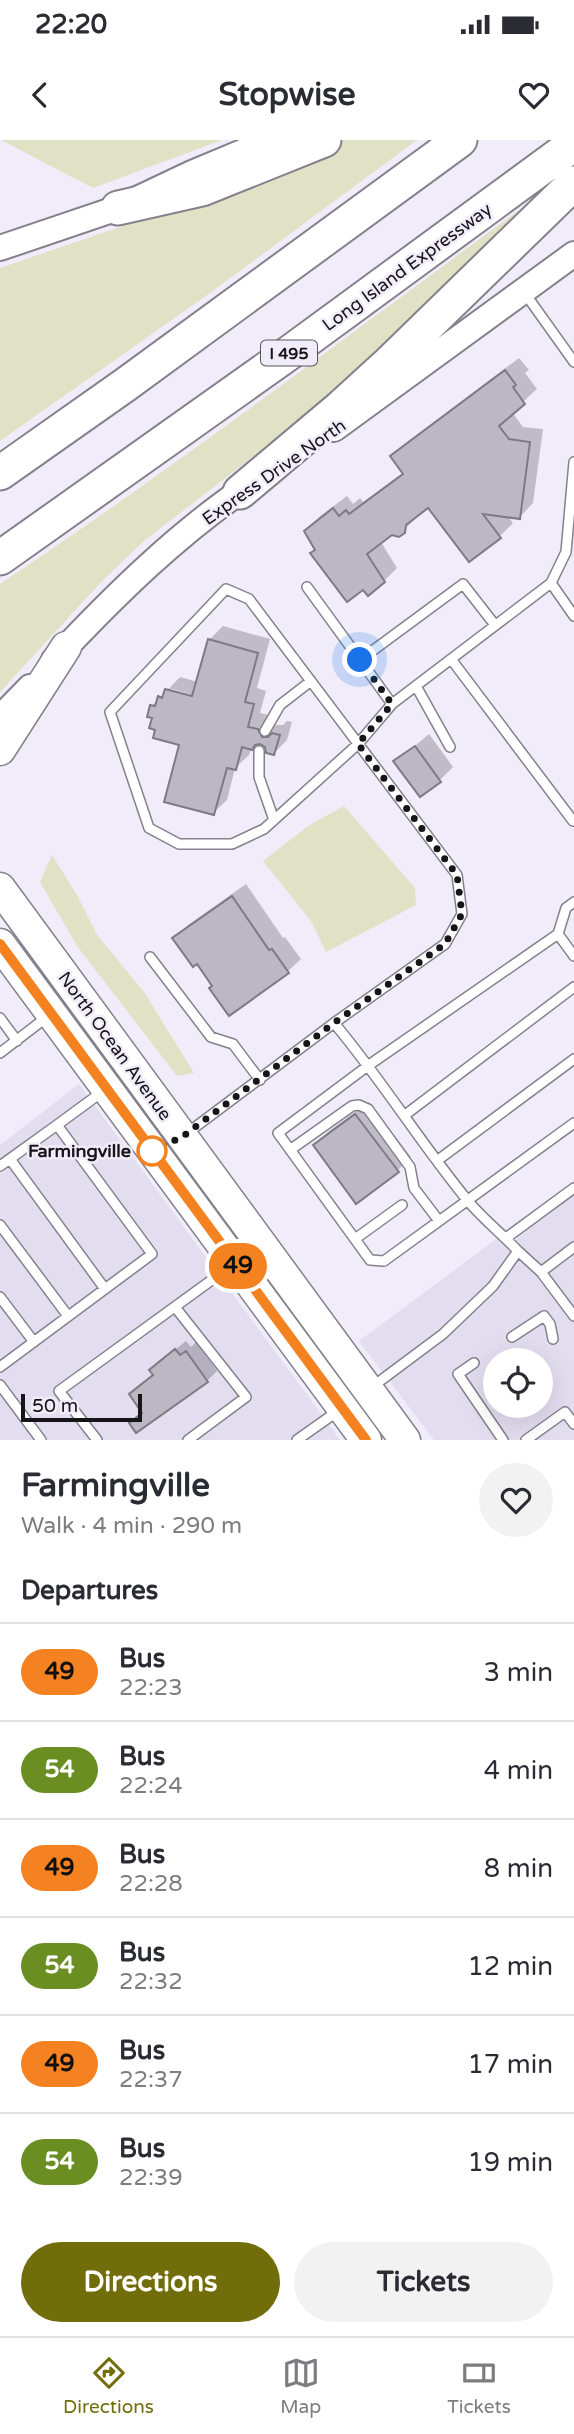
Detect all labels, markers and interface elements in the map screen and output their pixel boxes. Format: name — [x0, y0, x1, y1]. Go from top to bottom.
text: 22:20 — [35, 9, 107, 40]
icon: back — [21, 76, 59, 114]
text: Stopwise — [218, 76, 356, 114]
icon: heart — [515, 76, 553, 114]
street label: Long Island Expressway — [318, 198, 496, 336]
road number: I 495 — [261, 340, 317, 366]
street label: Express Drive North — [198, 414, 350, 530]
your location — [342, 642, 377, 677]
street label: North Ocean Avenue — [54, 967, 176, 1125]
marker: Farmingville — [137, 1136, 167, 1166]
place label: Farmingville — [28, 1140, 131, 1162]
line badge: 49 — [206, 1243, 270, 1289]
text: 49 — [223, 1251, 253, 1280]
map controls — [483, 1348, 553, 1418]
button: locate — [483, 1348, 553, 1418]
scale bar — [21, 1391, 142, 1423]
text: 50 m — [32, 1395, 78, 1417]
button: heart — [479, 1463, 553, 1537]
text: Farmingville — [21, 1466, 210, 1505]
text: Walk · 4 min · 290 m — [21, 1512, 242, 1540]
text: Departures — [21, 1575, 158, 1606]
text: Bus — [119, 1643, 165, 1674]
text: 49 — [44, 1657, 75, 1686]
text: 3 min — [484, 1657, 553, 1688]
text: 22:23 — [119, 1674, 183, 1702]
text: Bus — [119, 1741, 165, 1772]
text: 54 — [44, 1755, 75, 1784]
text: 4 min — [484, 1755, 553, 1786]
text: 22:24 — [119, 1772, 183, 1800]
text: Bus — [119, 1839, 165, 1870]
text: 49 — [44, 1853, 75, 1882]
text: 8 min — [484, 1853, 553, 1884]
text: 22:28 — [119, 1870, 183, 1898]
text: Bus — [119, 1937, 165, 1968]
text: 54 — [44, 1951, 75, 1980]
text: 12 min — [467, 1951, 553, 1982]
text: 22:32 — [119, 1968, 183, 1996]
text: Bus — [119, 2035, 165, 2066]
text: 49 — [44, 2049, 75, 2078]
text: 17 min — [467, 2049, 553, 2080]
text: 22:37 — [119, 2066, 183, 2094]
text: Bus — [119, 2133, 165, 2164]
text: 54 — [44, 2147, 75, 2176]
text: 19 min — [467, 2147, 553, 2178]
text: 22:39 — [119, 2164, 183, 2192]
button: Directions — [21, 2242, 280, 2322]
button: Tickets — [294, 2242, 553, 2322]
tab: Directions — [63, 2354, 154, 2418]
tab: Map — [280, 2354, 321, 2418]
tab: Tickets — [447, 2354, 511, 2418]

